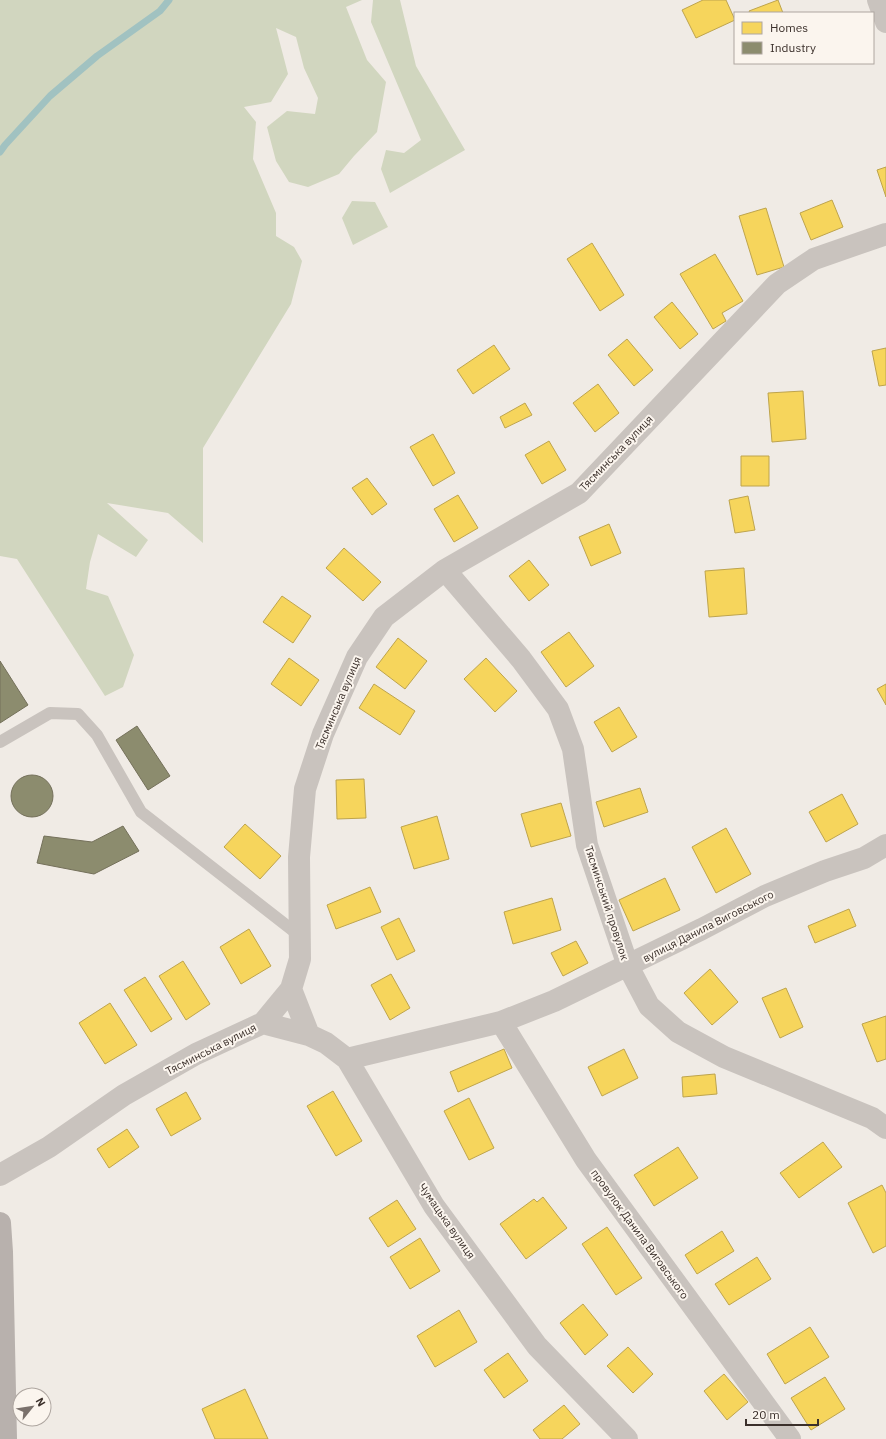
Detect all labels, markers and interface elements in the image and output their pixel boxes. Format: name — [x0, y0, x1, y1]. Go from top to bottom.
legend — [734, 12, 874, 64]
text: Homes — [770, 20, 808, 35]
text: Industry — [770, 40, 816, 55]
street label: Тясминська вулиця — [576, 412, 656, 494]
street label: Тясминська вулиця — [312, 654, 364, 752]
street label: Тясминський провулок — [582, 844, 632, 962]
street label: вулиця Данила Виговського — [640, 887, 776, 965]
street label: Тясминська вулиця — [163, 1020, 259, 1078]
street label: провулок Данила Виговського — [588, 1166, 692, 1302]
street label: Чумацька вулиця — [416, 1180, 478, 1262]
north arrow — [12, 1387, 52, 1427]
text: N — [33, 1395, 49, 1409]
scale bar — [746, 1401, 818, 1427]
text: 20 m — [752, 1407, 780, 1422]

